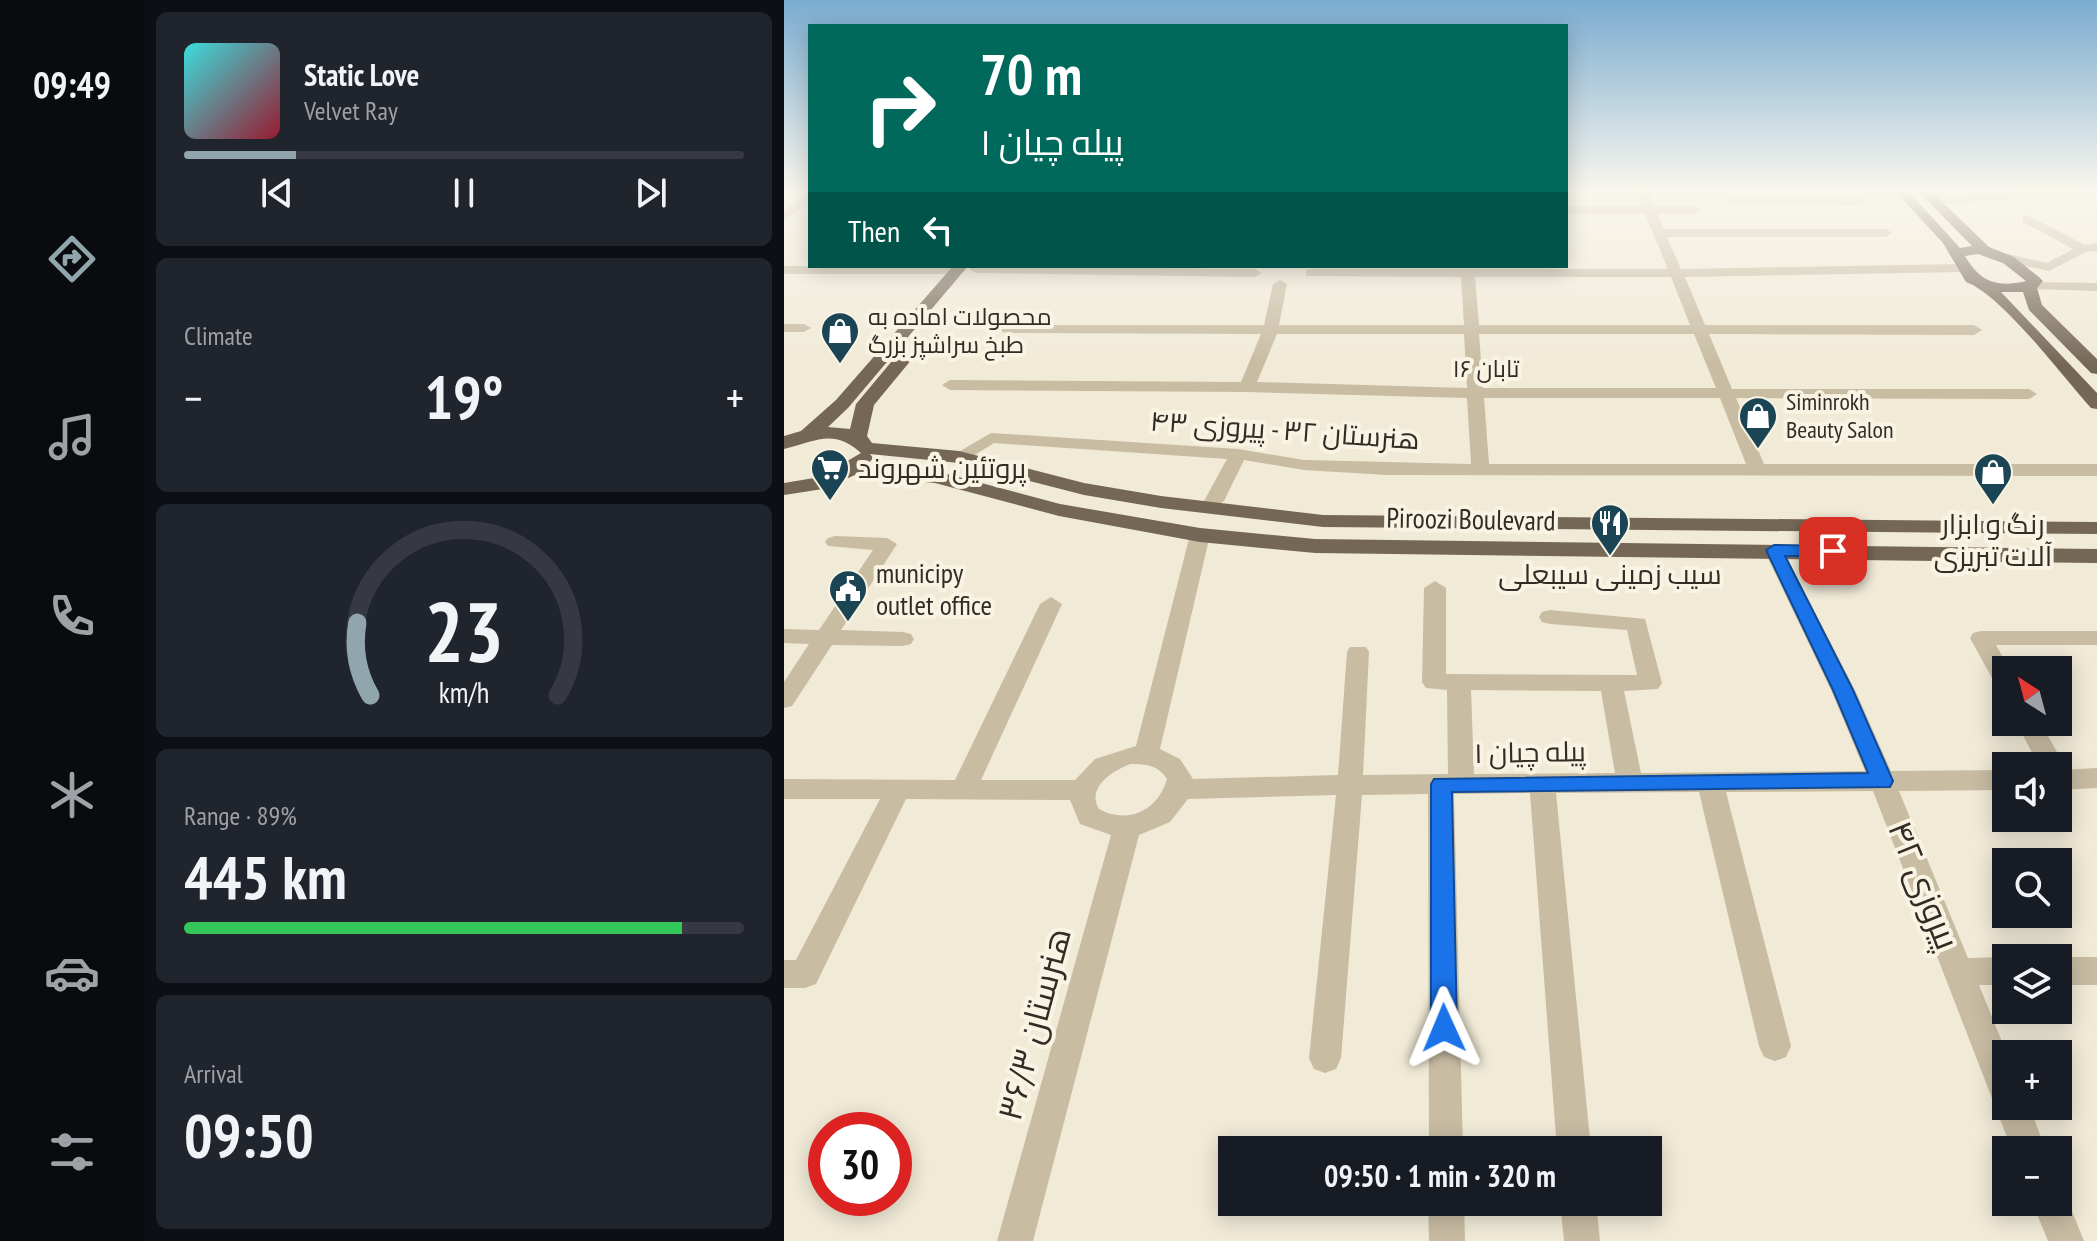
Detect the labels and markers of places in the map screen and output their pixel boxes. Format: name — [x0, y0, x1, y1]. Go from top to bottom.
place label: محصولات اماده به طبخ سراشپز بزرگ — [868, 301, 1052, 361]
shop icon: محصولات اماده به طبخ سراشپز بزرگ — [819, 310, 861, 365]
place label: Siminrokh Beauty Salon — [1786, 386, 1893, 445]
shop icon: Siminrokh Beauty Salon — [1737, 395, 1779, 450]
supermarket icon: پروتئین شهروند — [809, 447, 851, 502]
place label: پروتئین شهروند — [858, 449, 1027, 487]
shop icon: رنگ و ابزار آلات تبریزی — [1972, 451, 2014, 506]
restaurant icon: سیب زمینی سیبعلی — [1589, 502, 1631, 557]
place label: رنگ و ابزار آلات تبریزی — [1934, 505, 2053, 574]
pin — [1799, 517, 1867, 585]
place label: municipy outlet office — [876, 554, 992, 623]
place label: سیب زمینی سیبعلی — [1498, 555, 1722, 592]
public building icon: municipy outlet office — [827, 568, 869, 623]

